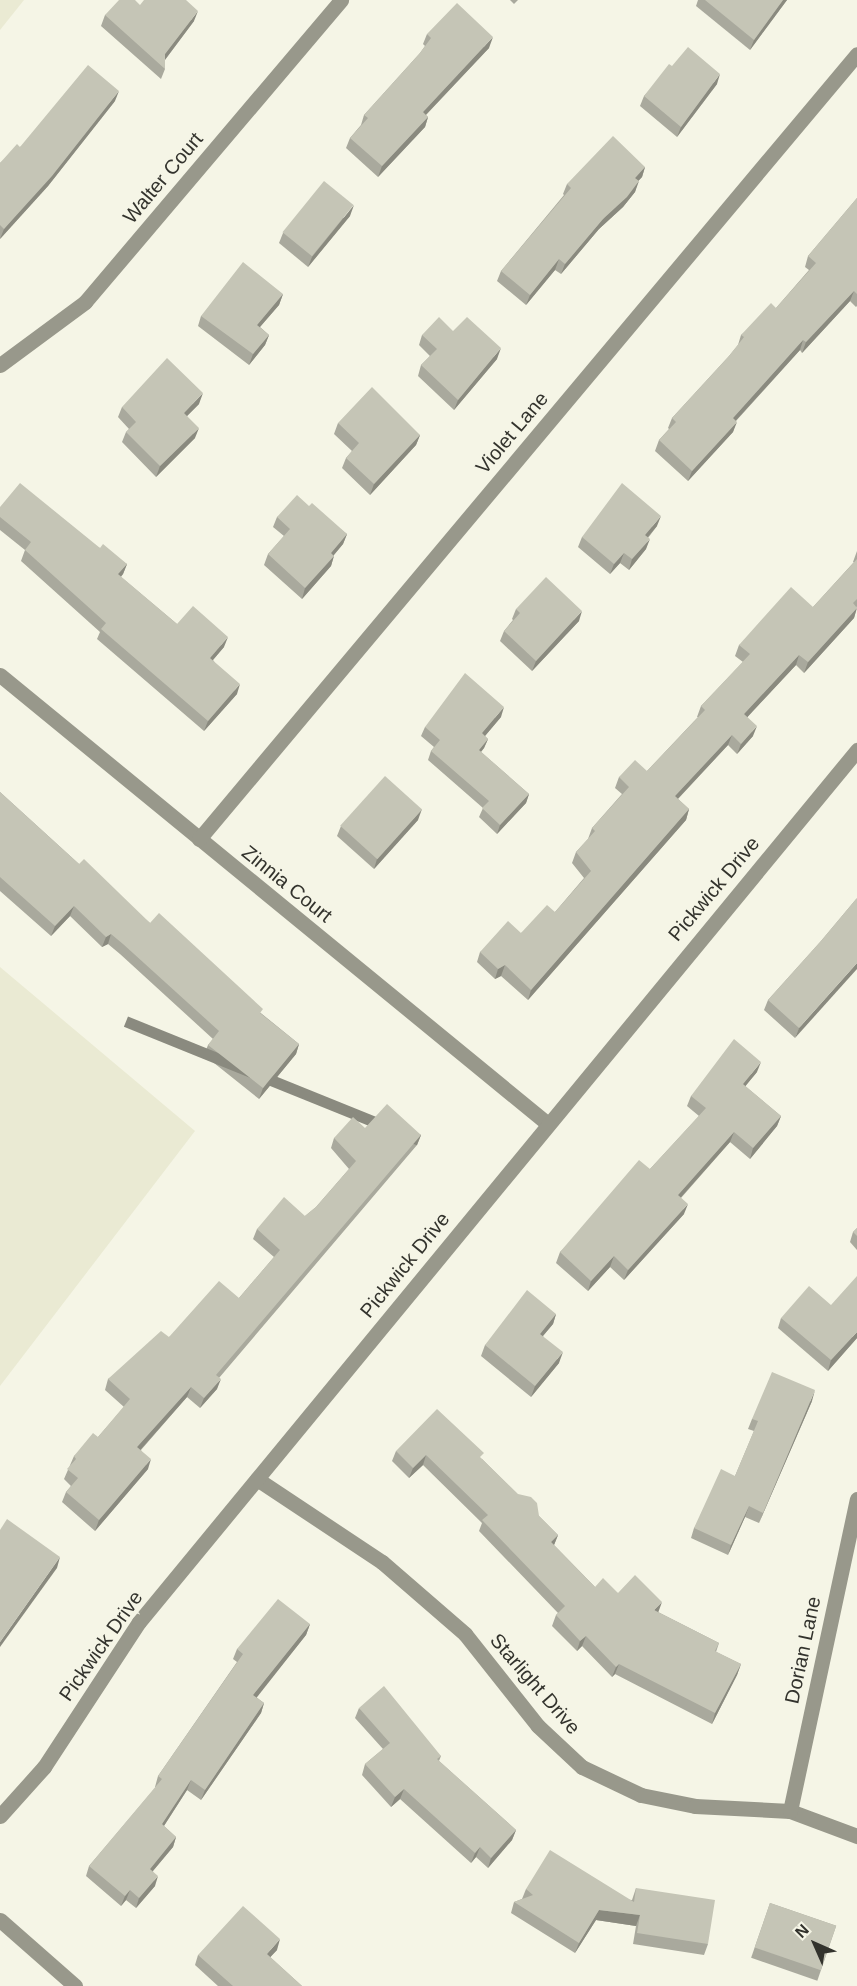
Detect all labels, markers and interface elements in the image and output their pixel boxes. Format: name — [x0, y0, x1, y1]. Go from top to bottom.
street label: Walter Court — [118, 128, 208, 228]
street label: Violet Lane — [471, 387, 553, 479]
street label: Pickwick Drive — [663, 832, 765, 946]
street label: Zinnia Court — [237, 840, 337, 928]
street label: Pickwick Drive — [355, 1207, 455, 1323]
street label: Pickwick Drive — [54, 1586, 148, 1706]
street label: Dorian Lane — [780, 1594, 826, 1706]
street label: Starlight Drive — [485, 1629, 585, 1739]
north arrow — [785, 1914, 845, 1974]
text: N — [792, 1921, 812, 1941]

